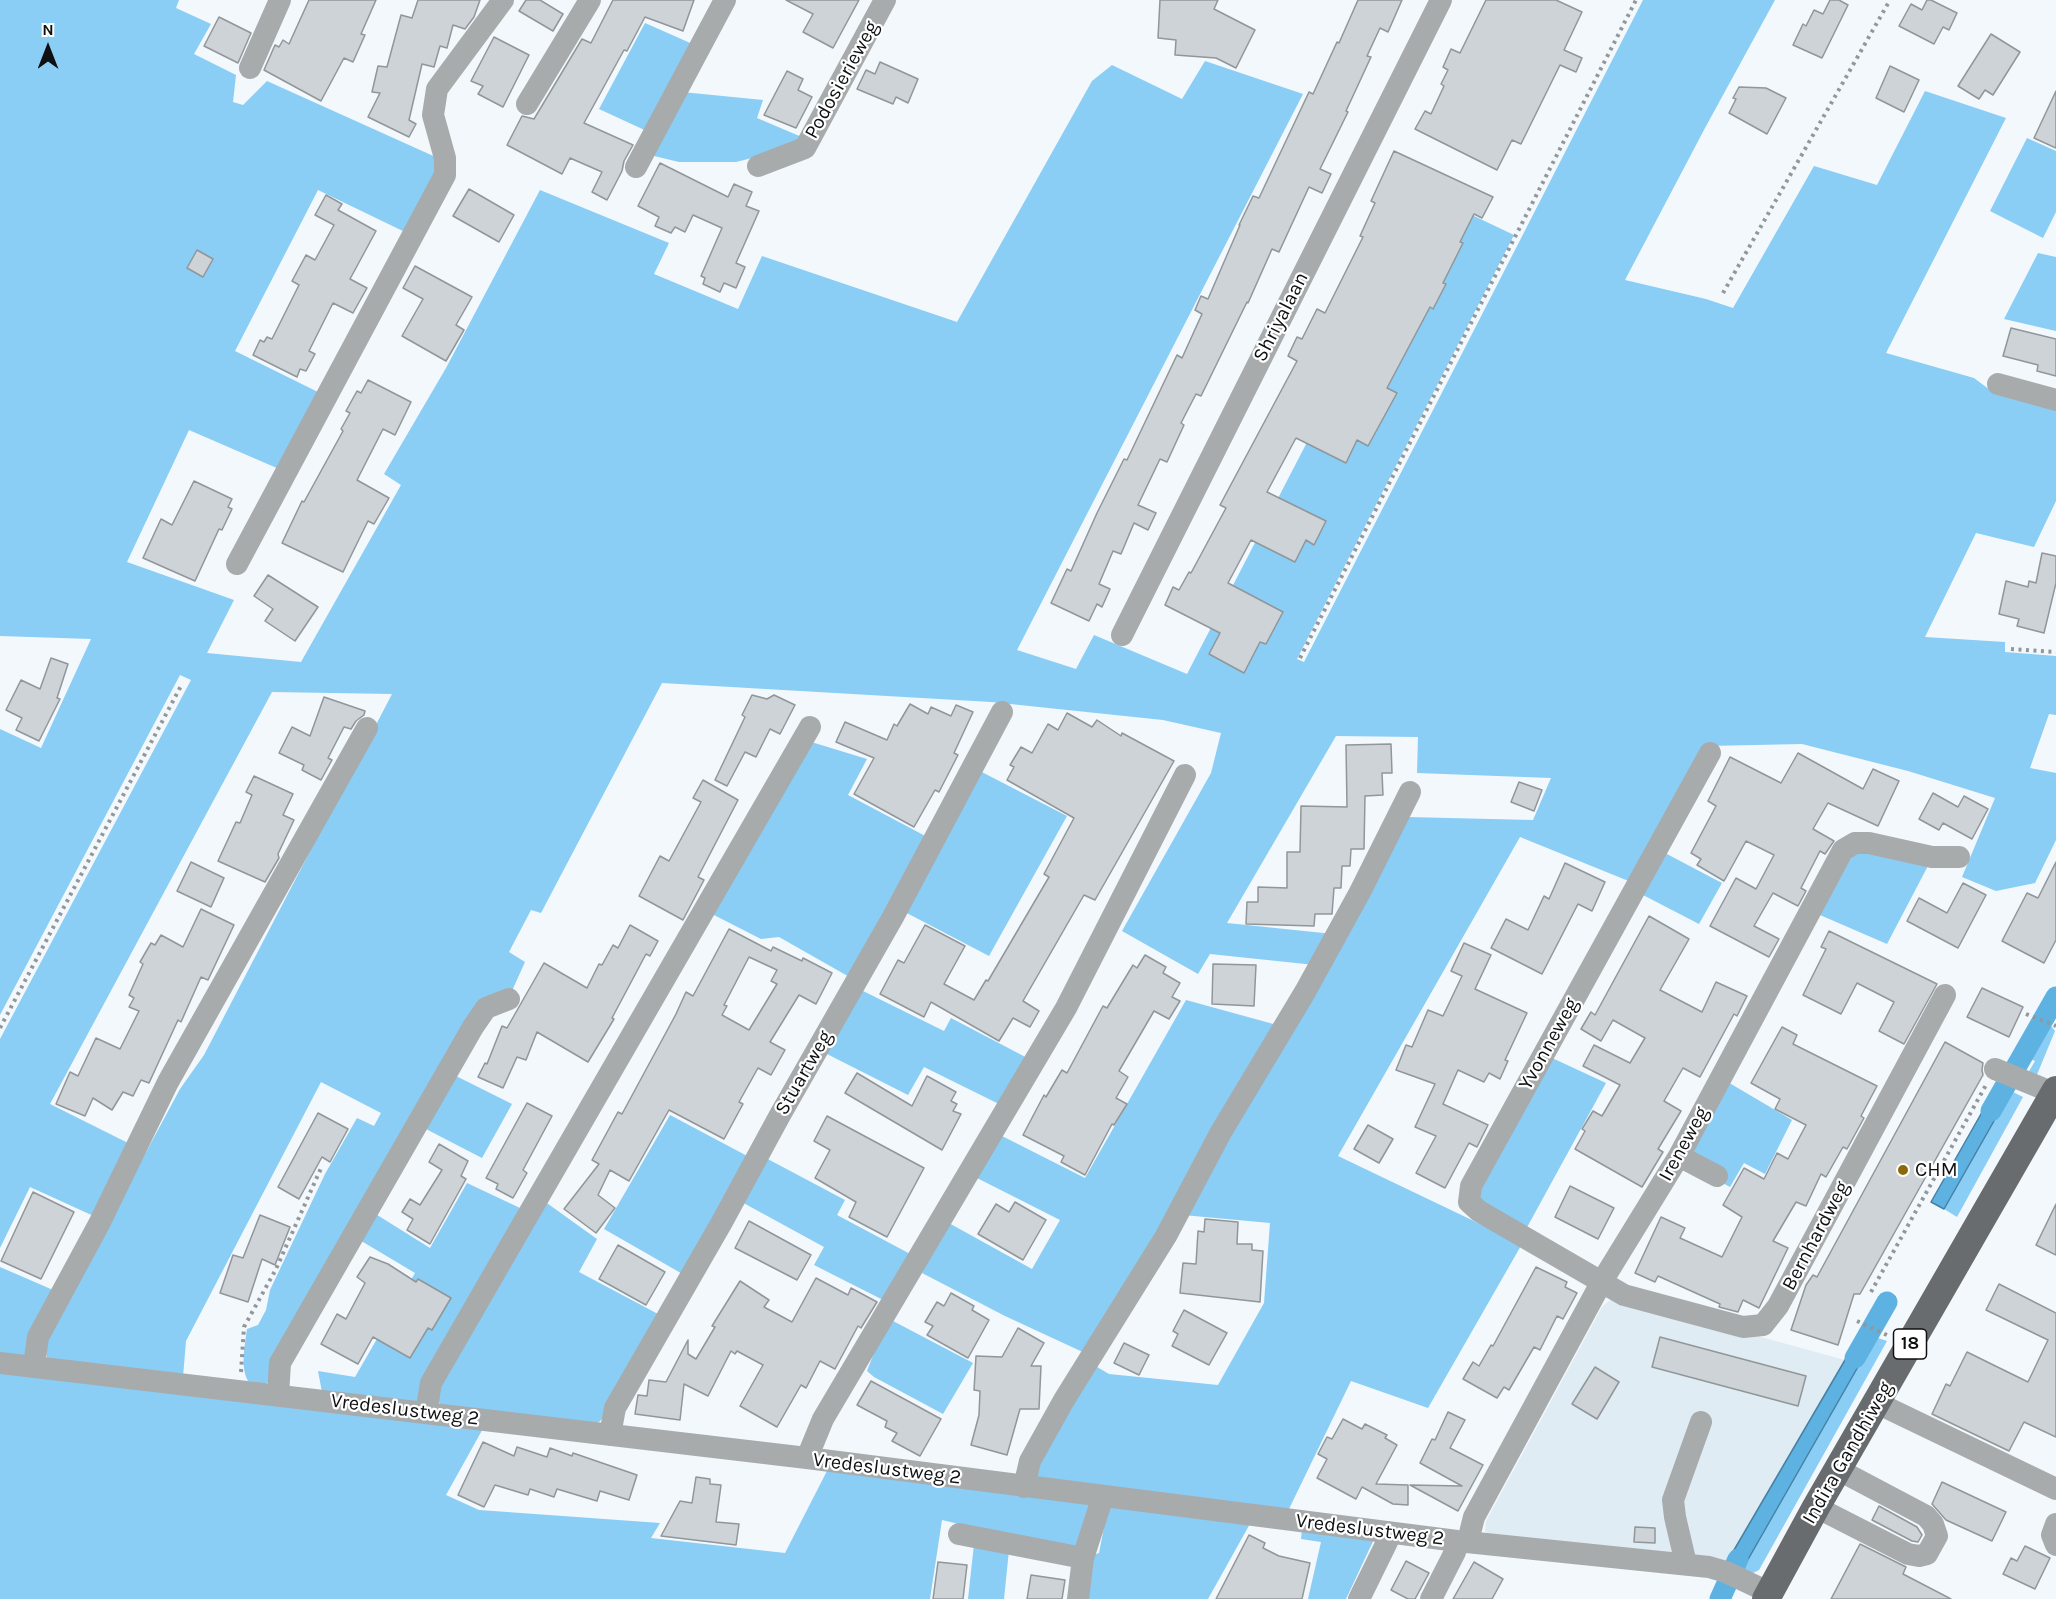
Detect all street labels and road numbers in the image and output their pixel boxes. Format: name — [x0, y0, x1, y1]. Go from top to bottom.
street label: Podosierieweg — [800, 17, 884, 143]
street label: Shriyalaan — [1248, 268, 1314, 366]
street label: Yvonneweg — [1514, 994, 1584, 1094]
street label: Stuartweg — [770, 1027, 838, 1119]
street label: Ireneweg — [1654, 1103, 1714, 1185]
street label: Bernhardweg — [1777, 1177, 1855, 1295]
road number: 18 — [1894, 1329, 1926, 1359]
street label: Indira Gandhiweg — [1798, 1378, 1898, 1528]
street label: Vredeslustweg 2 — [329, 1389, 481, 1431]
street label: Vredeslustweg 2 — [811, 1448, 963, 1490]
street label: Vredeslustweg 2 — [1294, 1509, 1446, 1551]

